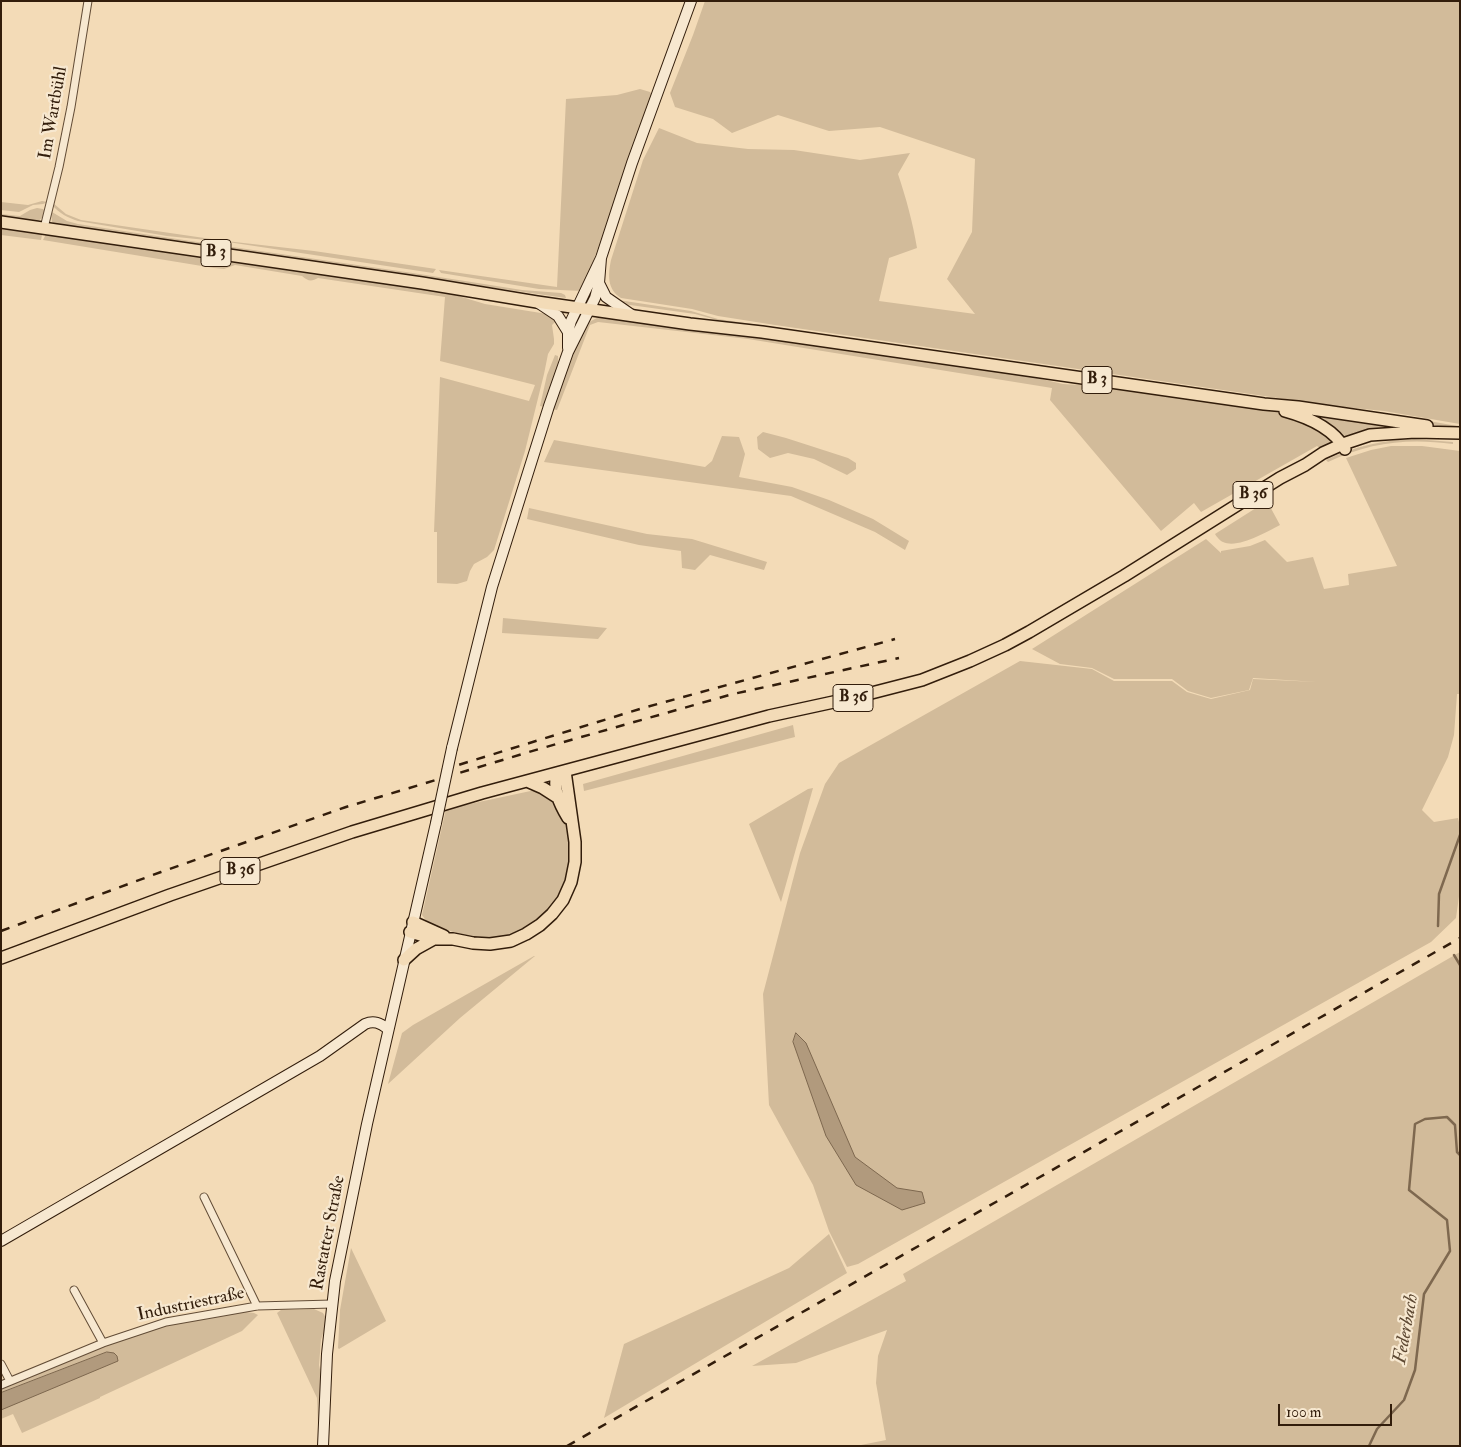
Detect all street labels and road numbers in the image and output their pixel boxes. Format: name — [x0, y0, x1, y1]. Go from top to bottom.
street label: Im Wartbühl — [35, 65, 73, 161]
road number: B 3 — [201, 240, 231, 266]
road number: B 3 — [1082, 366, 1112, 394]
road number: B 36 — [1233, 482, 1273, 508]
road number: B 36 — [833, 684, 873, 711]
road number: B 36 — [220, 858, 260, 884]
street label: Rastatter Straße — [307, 1174, 351, 1292]
street label: Industriestraße — [135, 1283, 247, 1327]

